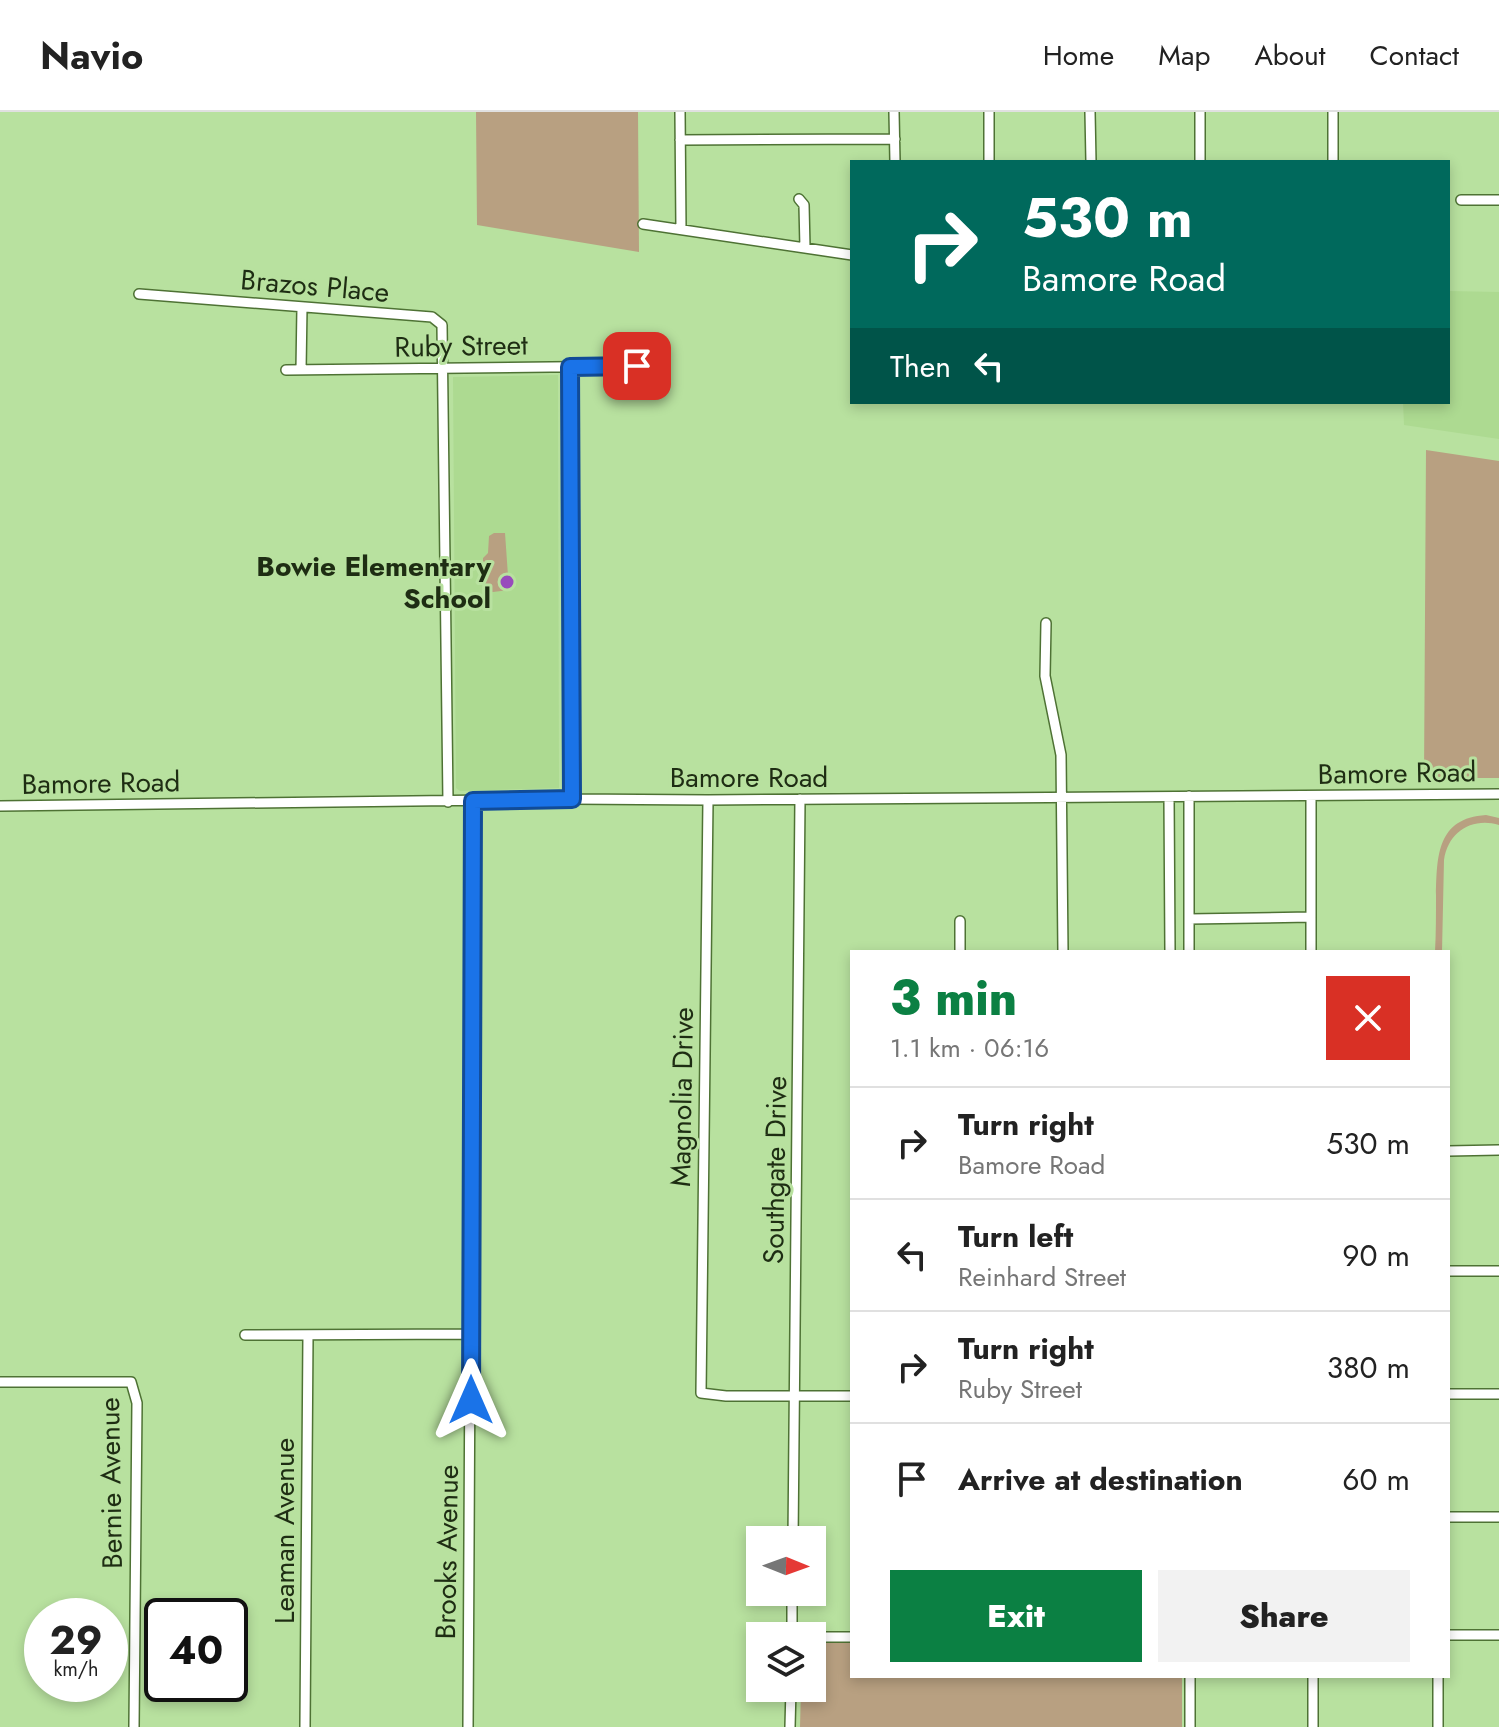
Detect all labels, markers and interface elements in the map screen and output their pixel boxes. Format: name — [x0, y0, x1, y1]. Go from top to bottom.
text: Navio — [40, 28, 143, 83]
text: Home — [1043, 35, 1114, 76]
text: Map — [1158, 35, 1210, 76]
text: About — [1254, 35, 1326, 76]
text: Contact — [1370, 35, 1459, 76]
text: 530 m — [1022, 177, 1193, 258]
icon: right — [890, 192, 994, 296]
text: Bamore Road — [1022, 252, 1226, 304]
street label: Brazos Place — [239, 259, 391, 313]
street label: Ruby Street — [394, 324, 528, 368]
pin — [603, 332, 671, 400]
icon: arrive — [615, 344, 659, 388]
icon: left — [967, 344, 1011, 388]
text: Then — [890, 345, 951, 388]
place label: Bowie Elementary School — [256, 546, 491, 619]
marker: Bowie Elementary School — [498, 573, 516, 591]
street label: Bamore Road — [1317, 751, 1477, 795]
street label: Bamore Road — [670, 757, 828, 798]
street label: Bamore Road — [21, 761, 181, 805]
text: 3 min — [890, 964, 1017, 1033]
button: close — [1326, 976, 1410, 1060]
street label: Magnolia Drive — [660, 1007, 704, 1187]
text: 1.1 km · 06:16 — [890, 1029, 1049, 1067]
street label: Southgate Drive — [753, 1076, 797, 1264]
text: Turn right — [958, 1103, 1094, 1146]
icon: right — [890, 1121, 934, 1165]
text: 530 m — [1326, 1122, 1410, 1165]
text: Bamore Road — [958, 1146, 1105, 1184]
text: Turn left — [958, 1215, 1073, 1258]
icon: left — [890, 1233, 934, 1277]
text: 90 m — [1342, 1234, 1410, 1277]
text: Reinhard Street — [958, 1258, 1126, 1296]
text: Turn right — [958, 1327, 1094, 1370]
icon: right — [890, 1345, 934, 1389]
text: 380 m — [1327, 1346, 1410, 1389]
position arrow — [429, 1358, 513, 1442]
text: Ruby Street — [958, 1370, 1082, 1408]
street label: Bernie Avenue — [89, 1397, 133, 1569]
street label: Leaman Avenue — [264, 1438, 305, 1624]
icon: arrive — [890, 1457, 934, 1501]
text: Arrive at destination — [958, 1458, 1243, 1501]
text: 60 m — [1342, 1458, 1410, 1501]
street label: Brooks Avenue — [425, 1464, 469, 1640]
north arrow — [746, 1526, 826, 1606]
map controls — [746, 1526, 826, 1702]
button: Exit — [890, 1570, 1142, 1662]
button: Share — [1158, 1570, 1410, 1662]
speed limit sign: 40 — [144, 1598, 248, 1702]
text: 29 — [50, 1611, 103, 1669]
button: layers — [746, 1622, 826, 1702]
text: km/h — [53, 1655, 99, 1684]

